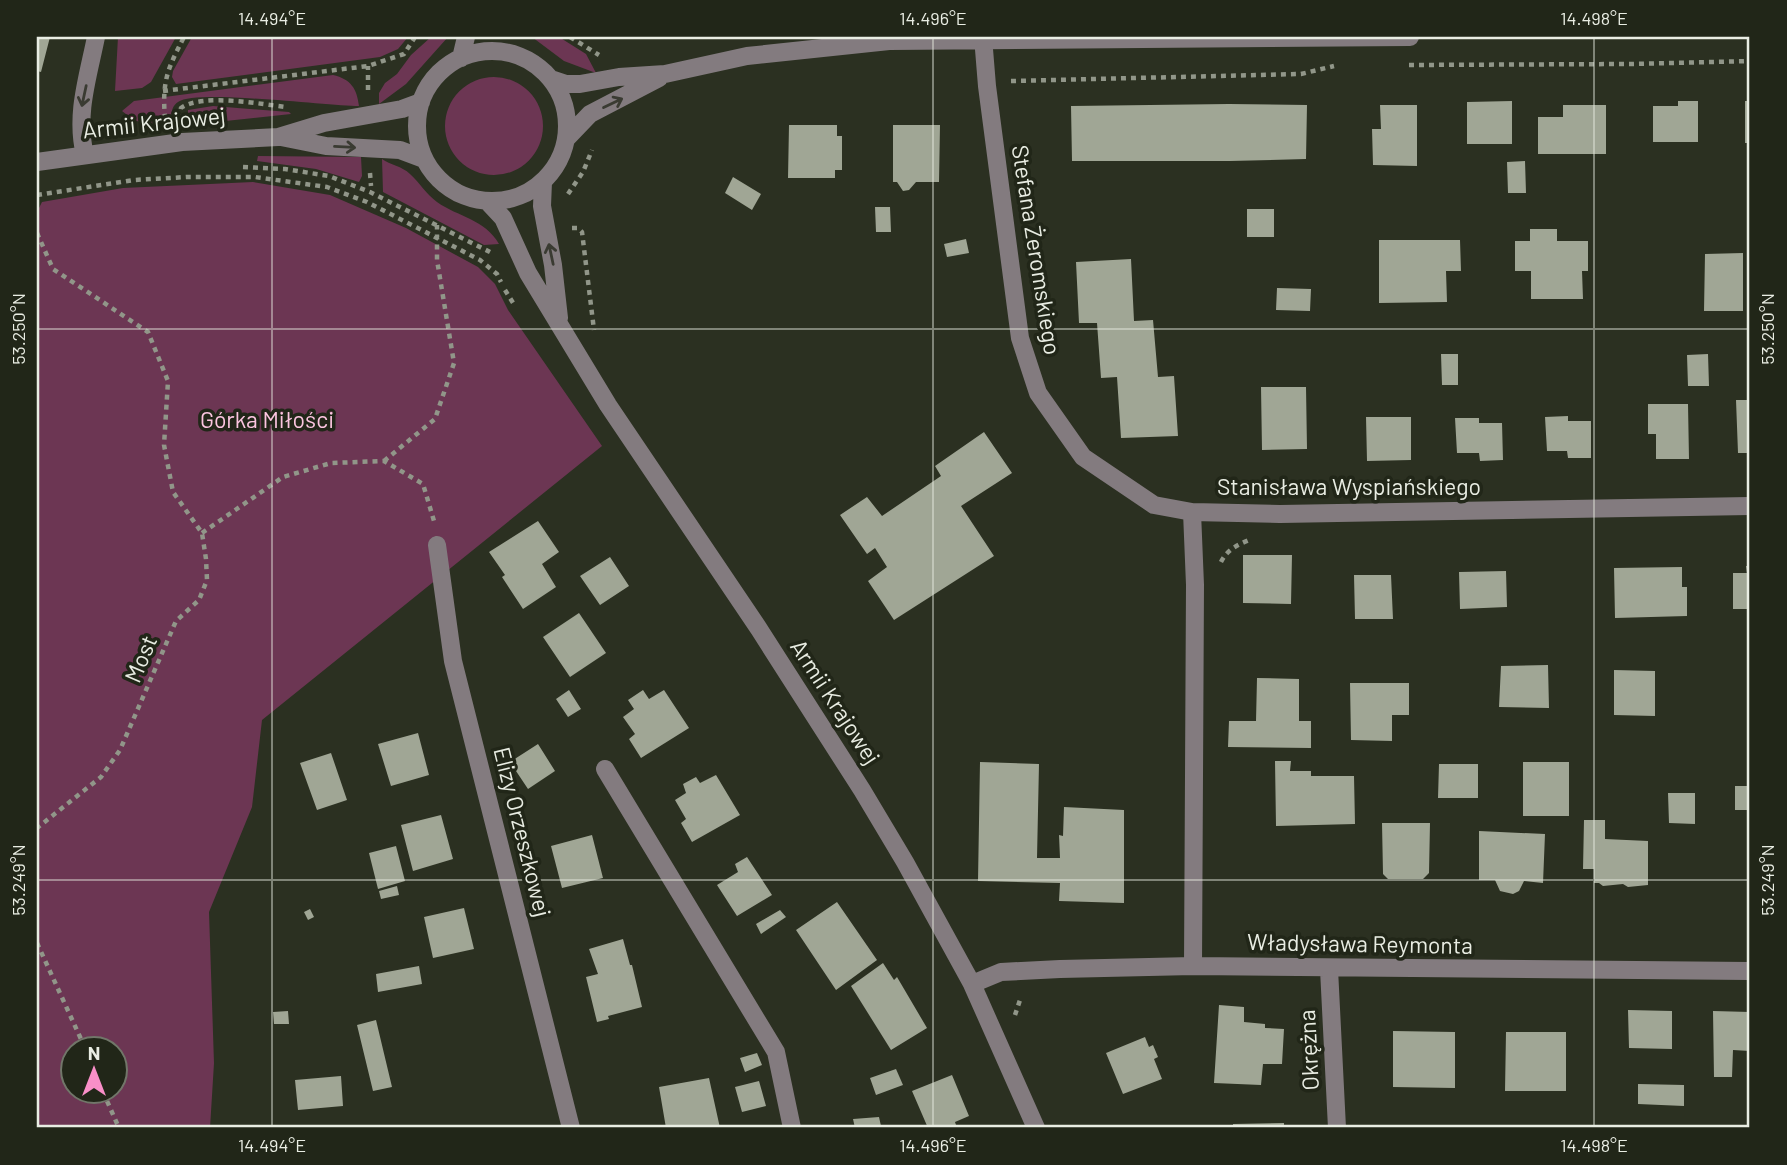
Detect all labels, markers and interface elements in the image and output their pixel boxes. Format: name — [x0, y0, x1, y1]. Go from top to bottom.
text: 14.494°E — [238, 7, 306, 29]
text: 14.496°E — [899, 7, 967, 29]
text: 14.498°E — [1560, 7, 1628, 29]
one-way arrow — [76, 84, 90, 107]
one-way arrow — [602, 95, 623, 109]
street label: Armii Krajowej — [81, 101, 227, 143]
one-way arrow — [333, 140, 356, 153]
street label: Stefana Żeromskiego — [1007, 143, 1067, 357]
one-way arrow — [544, 243, 558, 266]
text: 53.250°N — [7, 293, 29, 365]
text: 53.250°N — [1756, 293, 1778, 365]
park label: Górka Miłości — [200, 405, 334, 433]
street label: Stanisława Wyspiańskiego — [1217, 472, 1481, 500]
street label: Most — [118, 631, 162, 686]
street label: Armii Krajowej — [785, 634, 887, 769]
street label: Elizy Orzeszkowej — [488, 744, 558, 920]
text: 53.249°N — [7, 844, 29, 916]
text: 53.249°N — [1756, 844, 1778, 916]
street label: Władysława Reymonta — [1247, 927, 1473, 959]
street label: Okrężna — [1292, 1009, 1324, 1091]
north arrow — [60, 1036, 130, 1106]
text: N — [88, 1041, 100, 1064]
text: 14.494°E — [238, 1134, 306, 1156]
text: 14.496°E — [899, 1134, 967, 1156]
text: 14.498°E — [1560, 1134, 1628, 1156]

